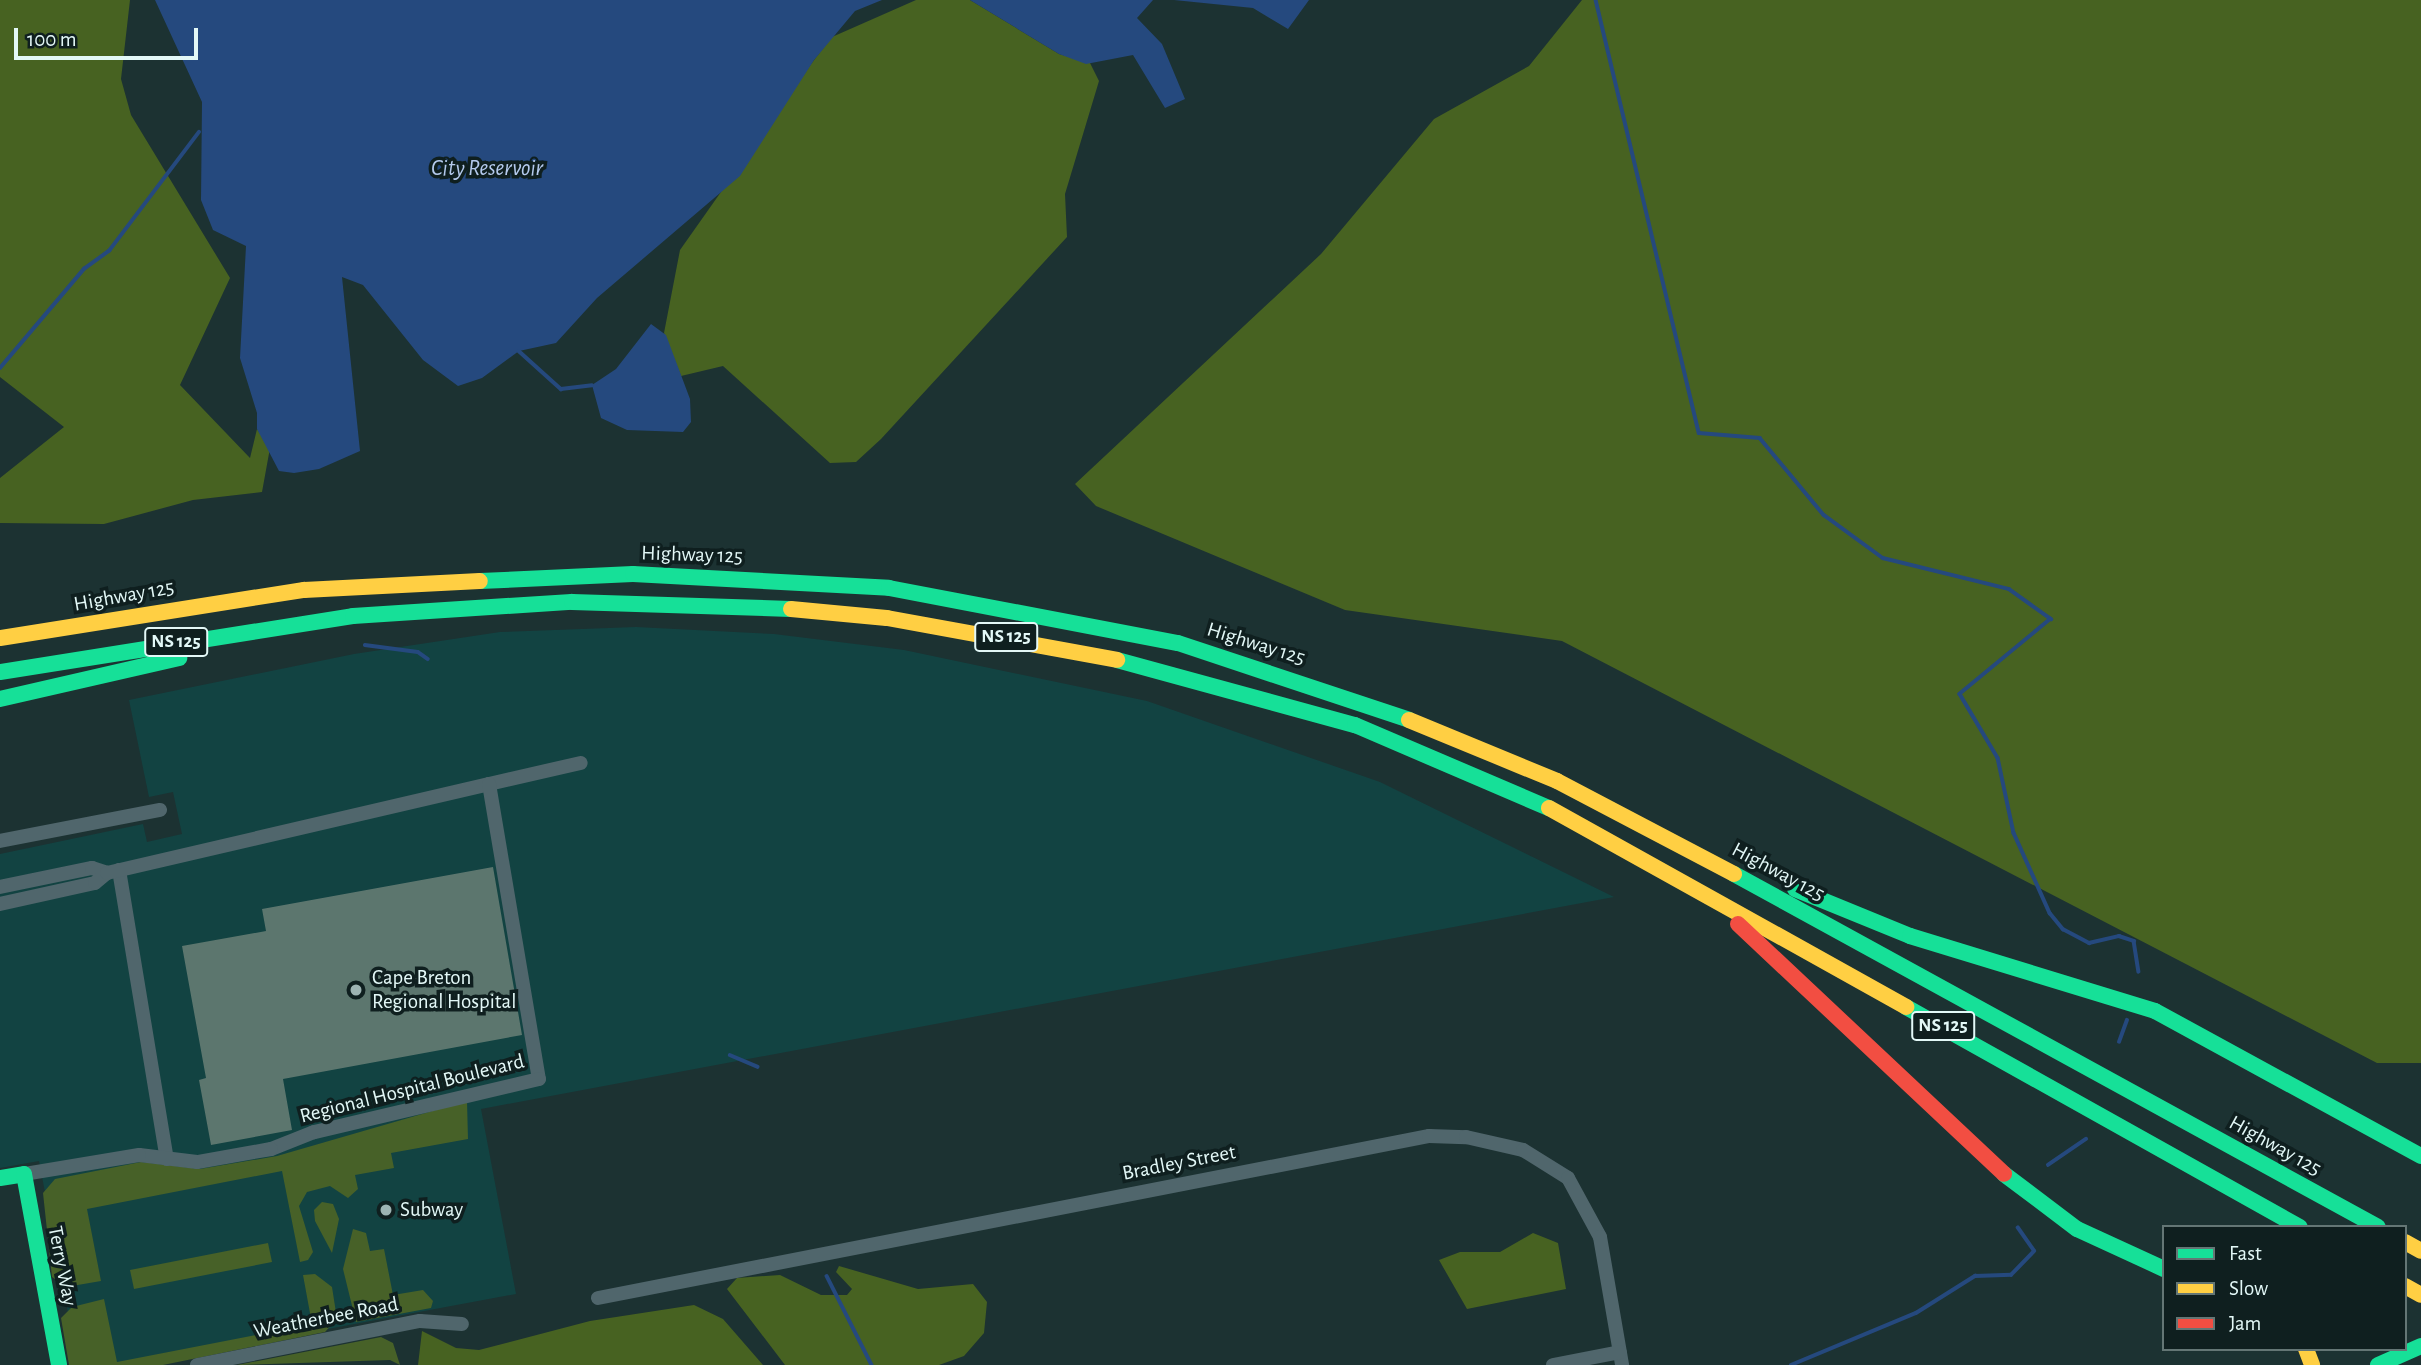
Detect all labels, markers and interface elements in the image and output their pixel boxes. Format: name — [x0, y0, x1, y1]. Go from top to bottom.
scale bar — [18, 14, 201, 58]
text: 100 m — [27, 29, 77, 50]
water label: City Reservoir — [431, 155, 543, 183]
street label: Highway 125 — [641, 541, 743, 569]
street label: Highway 125 — [72, 575, 176, 617]
street label: Highway 125 — [1204, 617, 1308, 671]
road number: NS 125 — [973, 622, 1039, 652]
road number: NS 125 — [143, 626, 209, 657]
street label: Highway 125 — [1727, 837, 1829, 907]
place label: Cape Breton Regional Hospital — [372, 965, 516, 1015]
marker: Cape Breton Regional Hospital — [346, 980, 366, 1000]
road number: NS 125 — [1910, 1010, 1976, 1042]
street label: Regional Hospital Boulevard — [297, 1049, 527, 1129]
street label: Highway 125 — [2225, 1110, 2325, 1182]
street label: Bradley Street — [1120, 1140, 1238, 1186]
place label: Subway — [400, 1197, 463, 1223]
marker: Subway — [378, 1202, 394, 1218]
street label: Terry Way — [42, 1224, 82, 1308]
legend — [2162, 1225, 2407, 1351]
text: Fast — [2229, 1243, 2262, 1264]
text: Slow — [2229, 1278, 2268, 1299]
street label: Weatherbee Road — [252, 1292, 400, 1344]
text: Jam — [2229, 1313, 2261, 1334]

